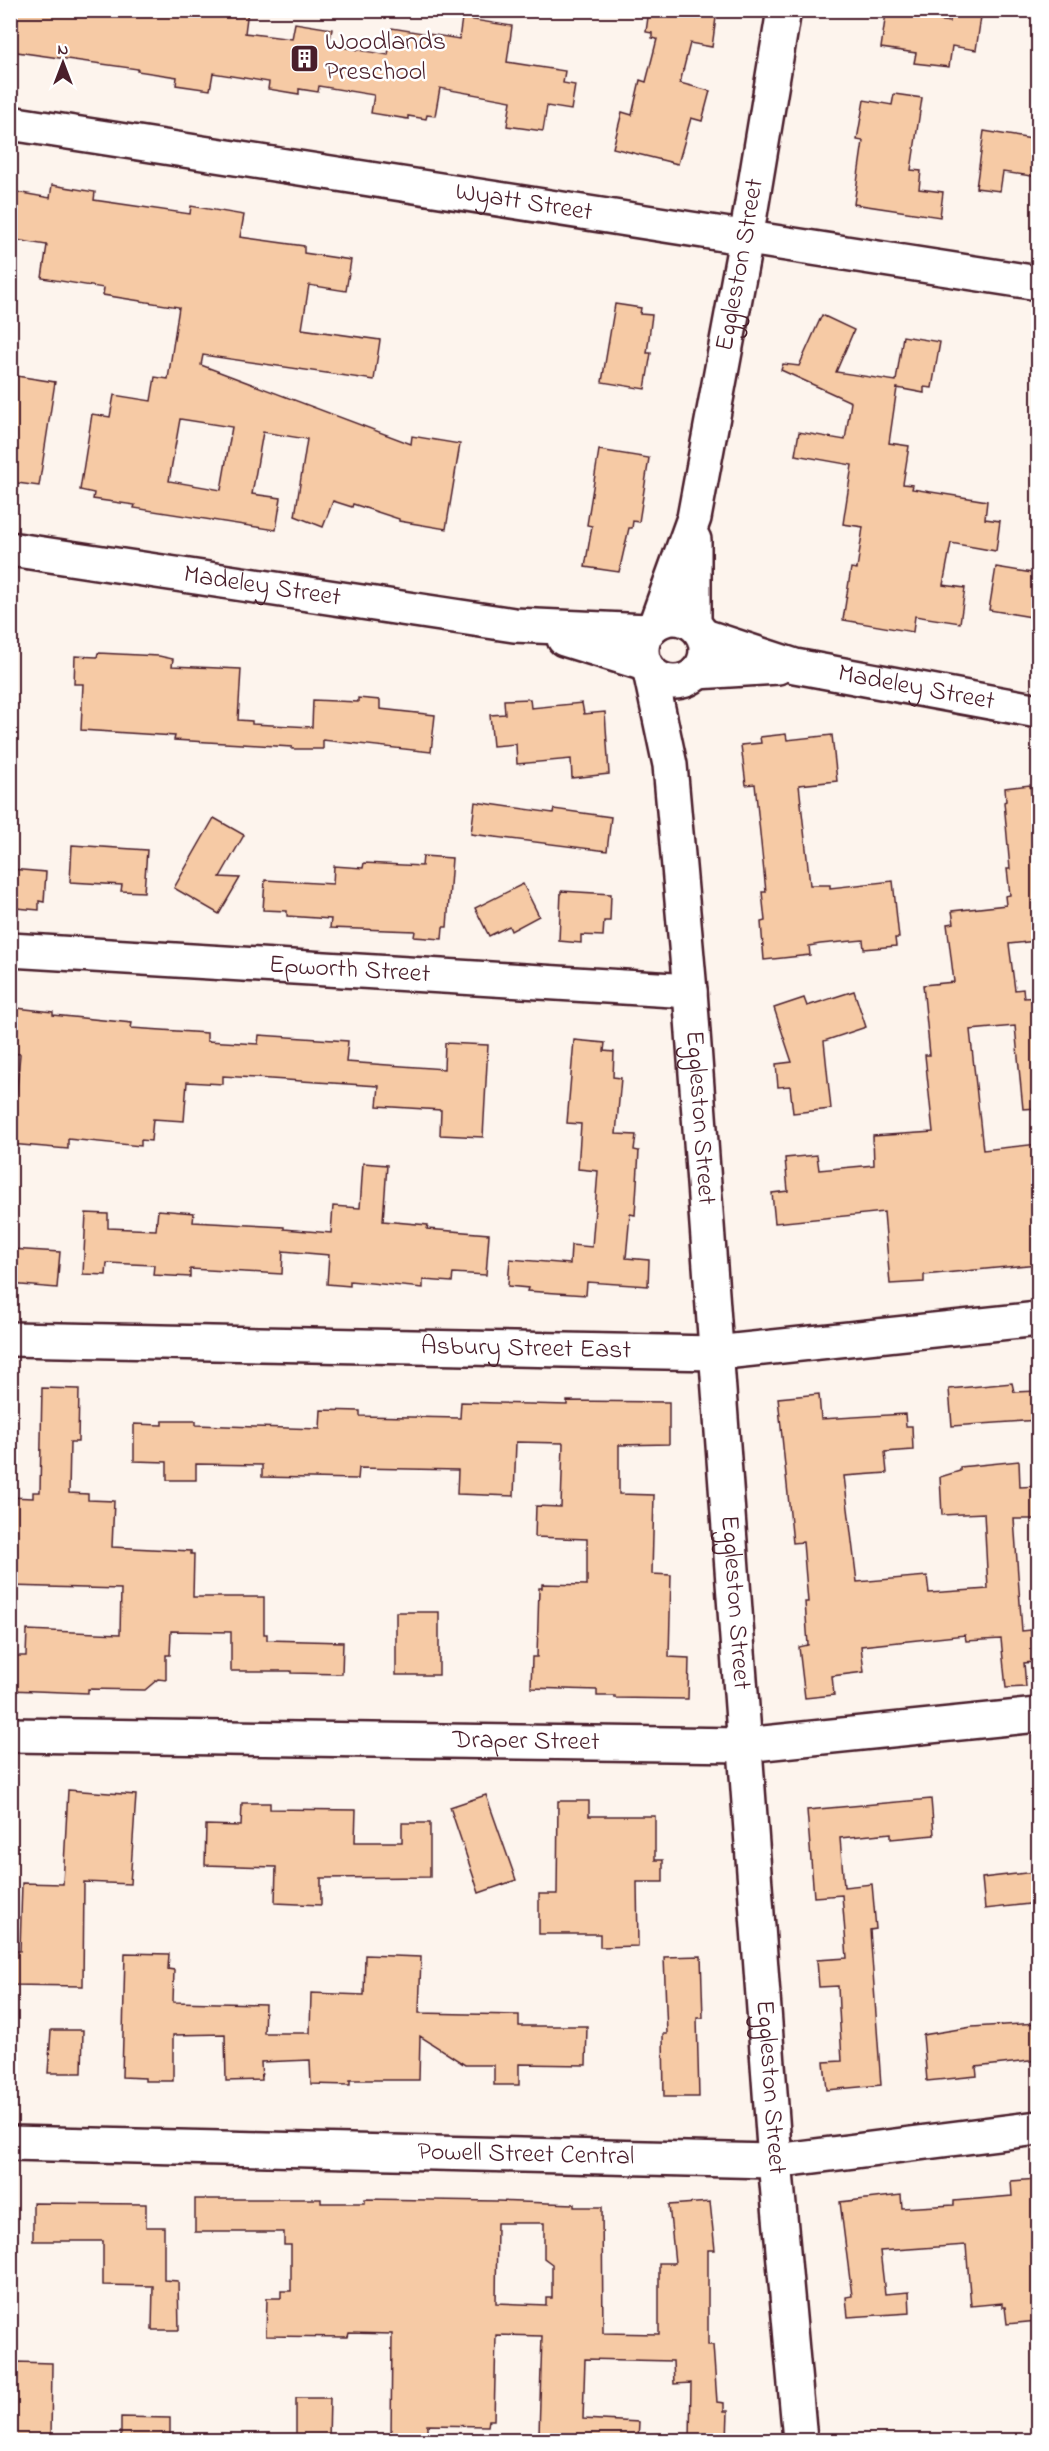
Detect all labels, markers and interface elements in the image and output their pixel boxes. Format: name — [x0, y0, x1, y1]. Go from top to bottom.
place label: Woodlands Preschool — [325, 24, 446, 92]
north arrow — [33, 33, 93, 93]
text: N — [58, 38, 69, 62]
building icon: Woodlands Preschool — [288, 42, 320, 74]
street label: Wyatt Street — [453, 174, 595, 232]
street label: Eggleston Street — [706, 176, 775, 354]
street label: Madeley Street — [181, 556, 344, 618]
street label: Madeley Street — [835, 655, 998, 722]
street label: Epworth Street — [268, 947, 431, 994]
street label: Eggleston Street — [674, 1029, 724, 1206]
street label: Asbury Street East — [420, 1328, 632, 1370]
street label: Eggleston Street — [709, 1514, 760, 1691]
street label: Draper Street — [451, 1722, 600, 1762]
street label: Eggleston Street — [744, 1999, 795, 2176]
street label: Powell Street Central — [417, 2134, 635, 2177]

